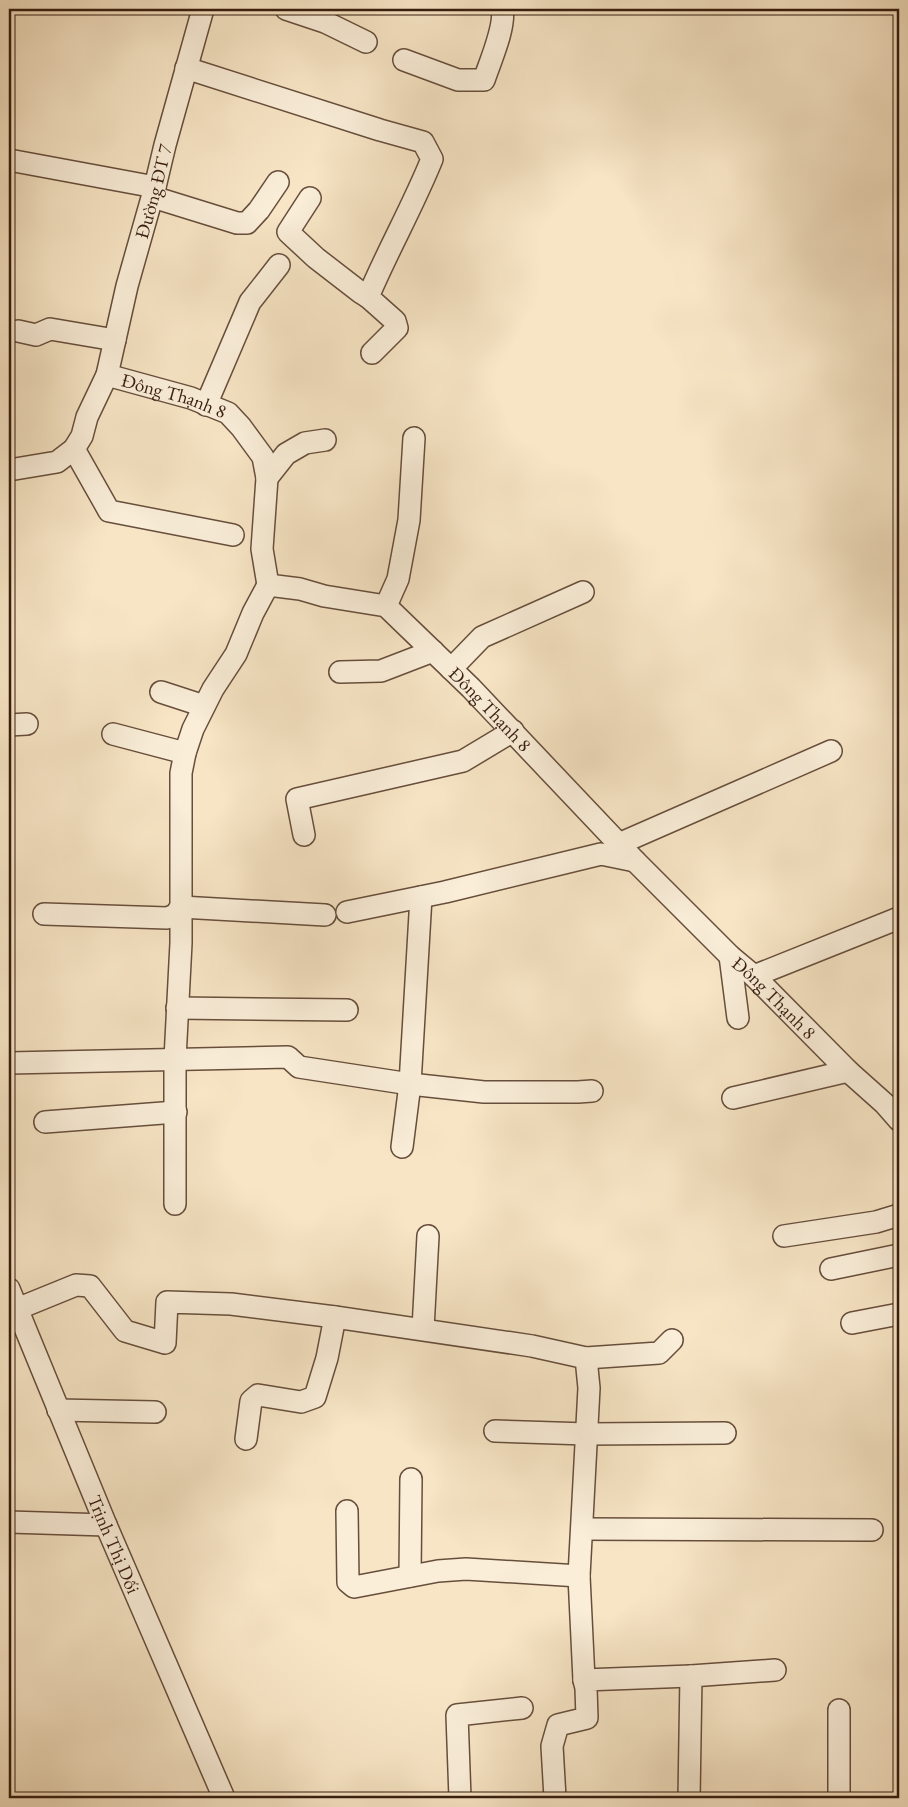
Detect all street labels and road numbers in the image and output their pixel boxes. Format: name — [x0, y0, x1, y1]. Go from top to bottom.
street label: Đường ĐT 7 — [129, 141, 177, 241]
street label: Đông Thạnh 8 — [119, 367, 230, 424]
street label: Đông Thạnh 8 — [444, 661, 537, 757]
street label: Đông Thạnh 8 — [727, 950, 822, 1044]
street label: Trịnh Thị Dối — [82, 1491, 147, 1598]

